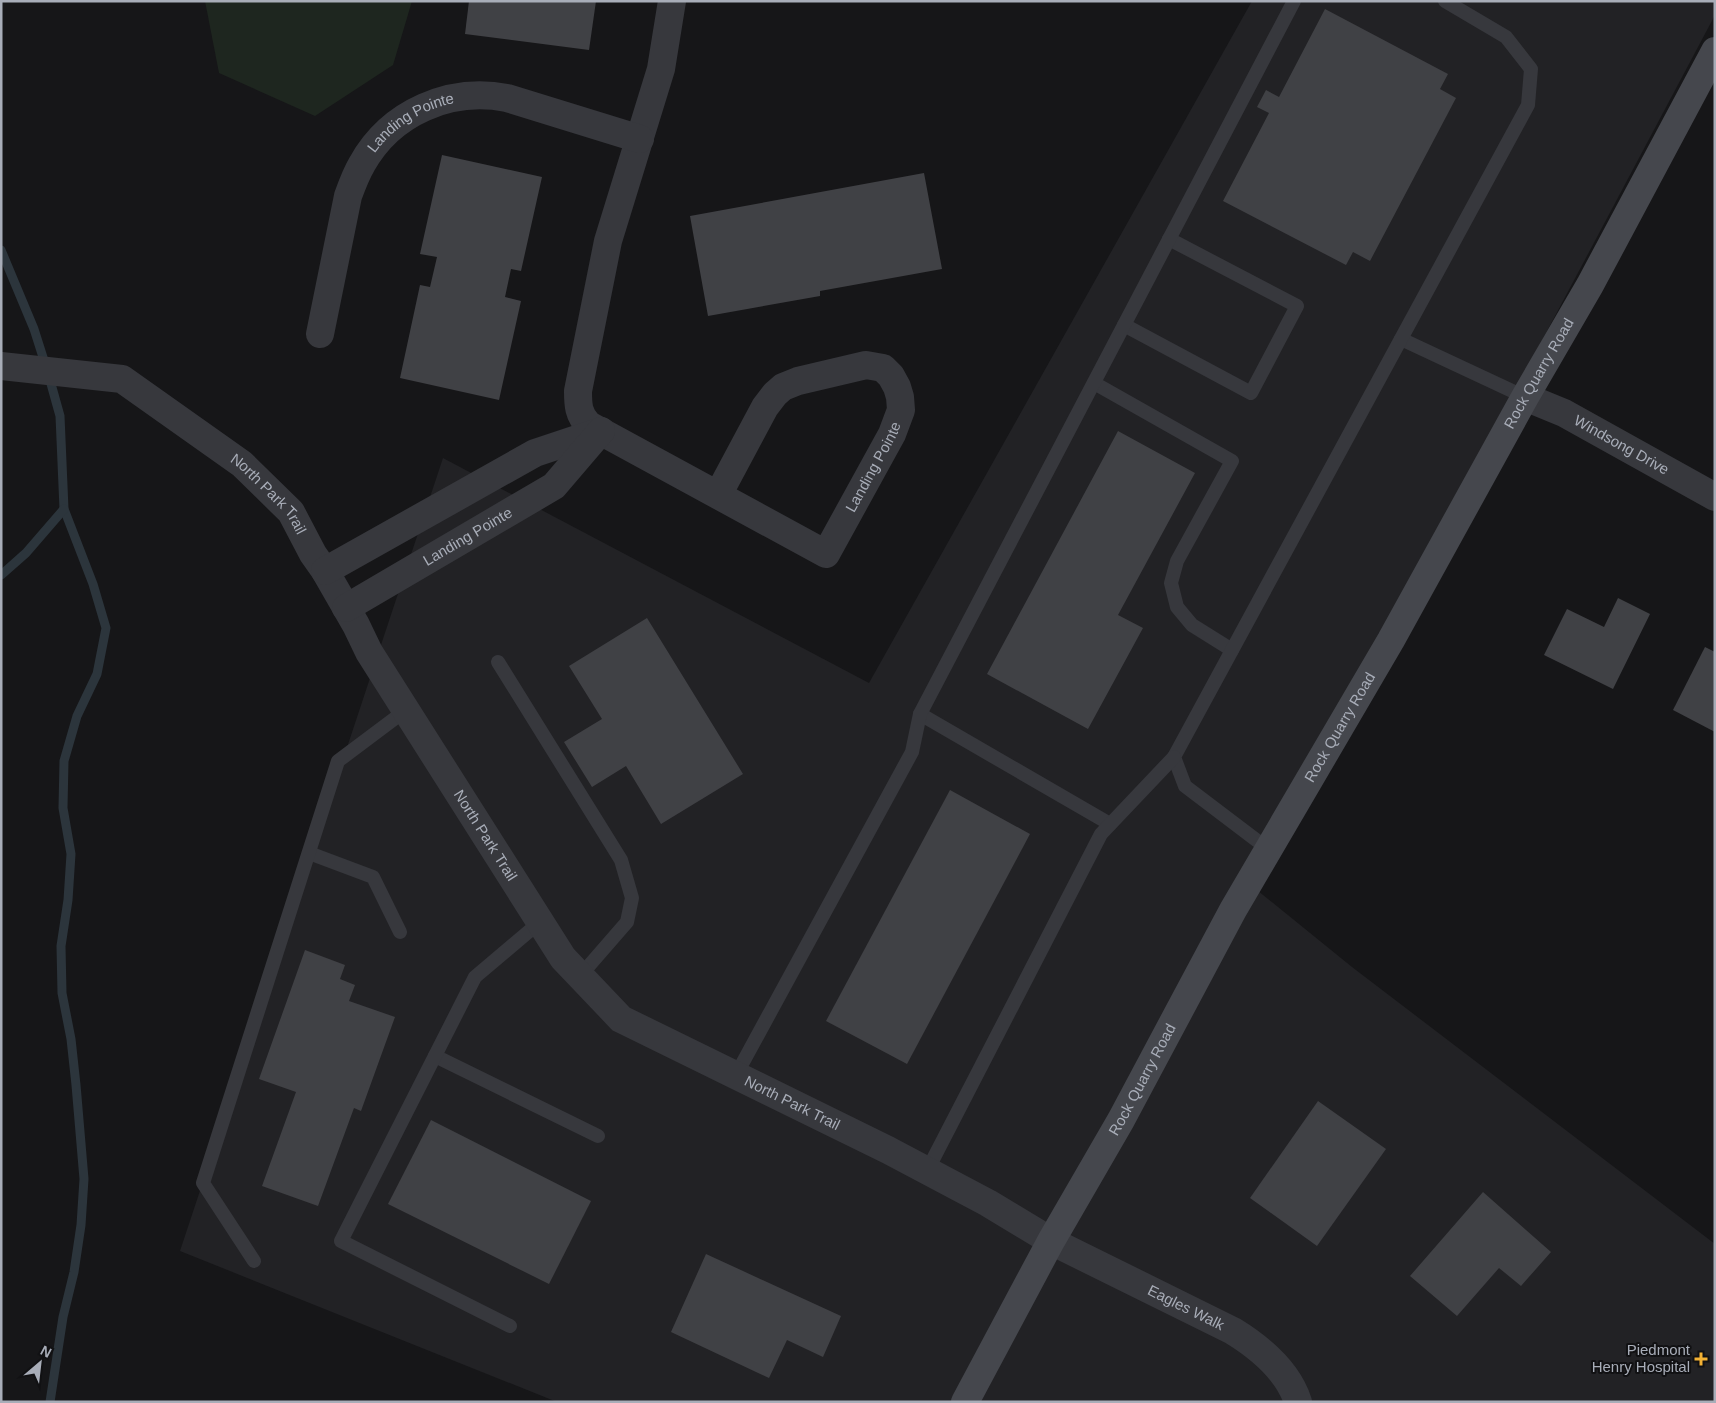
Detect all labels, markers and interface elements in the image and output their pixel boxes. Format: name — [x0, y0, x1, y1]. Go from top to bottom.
street label: Landing Pointe — [364, 89, 455, 155]
street label: Rock Quarry Road — [1500, 315, 1577, 431]
street label: Windsong Drive — [1571, 411, 1672, 478]
street label: Landing Pointe — [842, 419, 904, 515]
street label: North Park Trail — [228, 450, 310, 537]
street label: Landing Pointe — [420, 504, 515, 569]
street label: Rock Quarry Road — [1301, 669, 1378, 785]
street label: North Park Trail — [451, 787, 521, 884]
street label: Rock Quarry Road — [1105, 1021, 1179, 1138]
street label: North Park Trail — [742, 1072, 843, 1133]
street label: Eagles Walk — [1145, 1281, 1228, 1333]
north arrow — [15, 1338, 65, 1388]
place label: Piedmont Henry Hospital — [1592, 1341, 1691, 1375]
text: N — [38, 1342, 54, 1361]
marker: Piedmont Henry Hospital — [1694, 1352, 1708, 1366]

